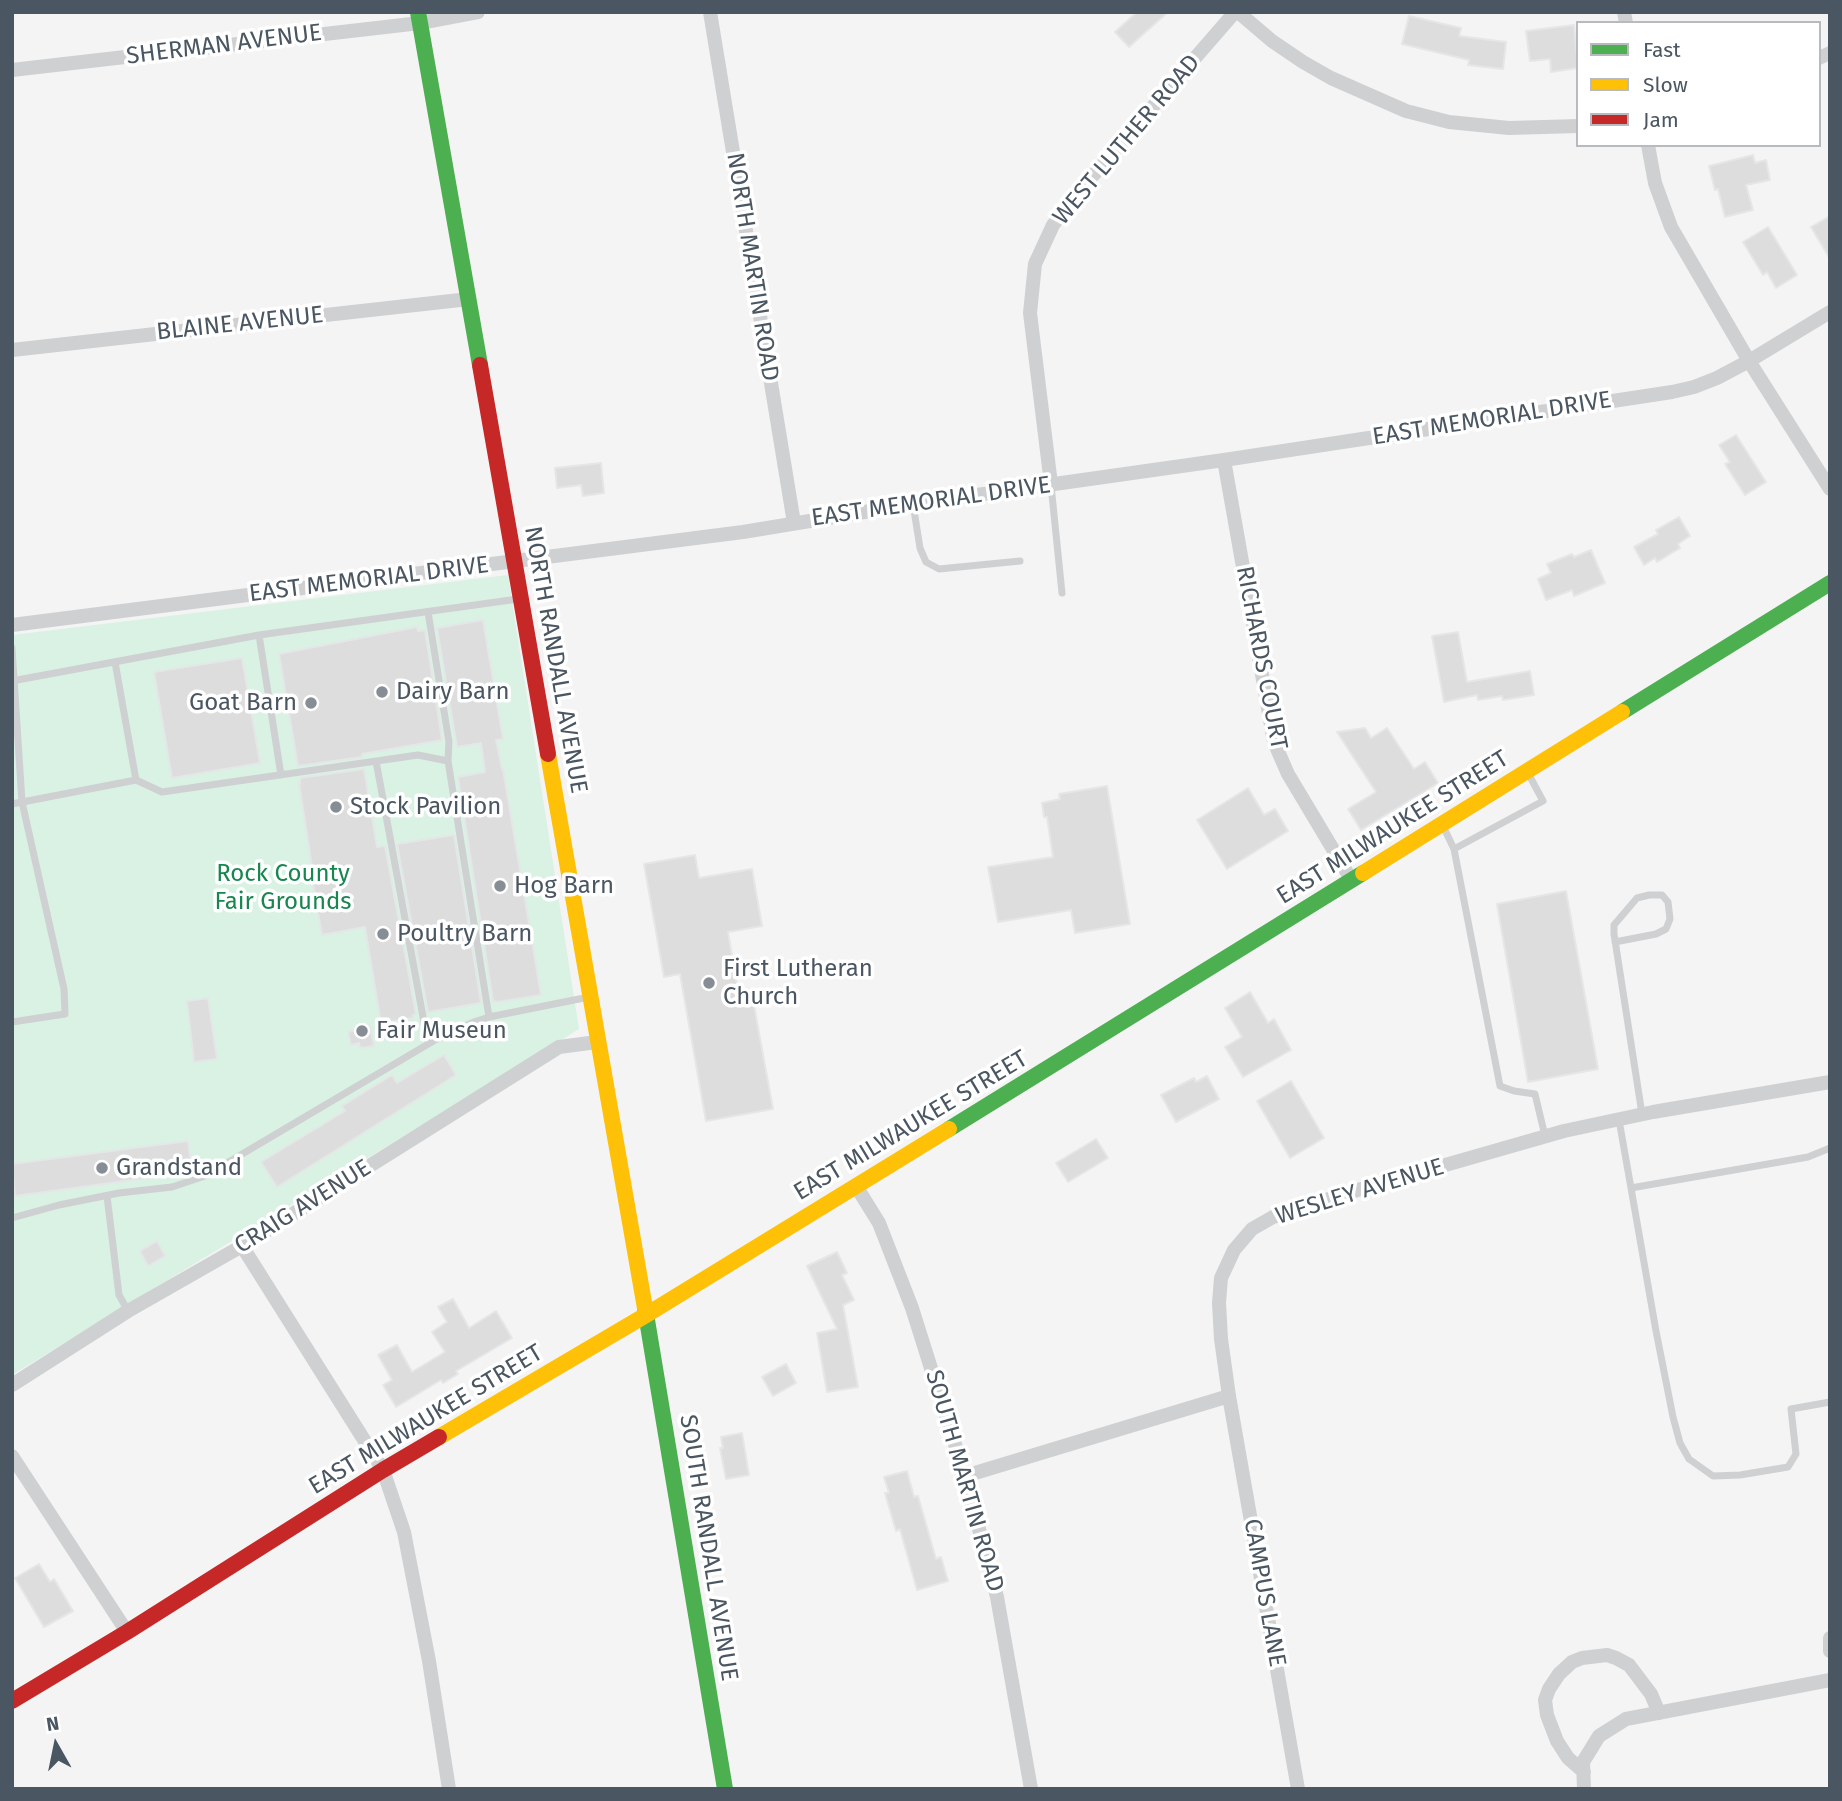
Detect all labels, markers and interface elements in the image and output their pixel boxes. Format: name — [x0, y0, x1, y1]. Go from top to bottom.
street label: SHERMAN AVENUE — [125, 19, 323, 71]
legend — [1576, 21, 1821, 147]
text: Fast — [1643, 37, 1681, 63]
street label: WEST LUTHER ROAD — [1047, 49, 1207, 231]
text: Slow — [1643, 72, 1688, 98]
text: Jam — [1643, 107, 1679, 133]
street label: NORTH MARTIN ROAD — [720, 151, 784, 383]
street label: BLAINE AVENUE — [155, 301, 325, 347]
street label: EAST MEMORIAL DRIVE — [1371, 386, 1613, 452]
street label: EAST MEMORIAL DRIVE — [809, 471, 1053, 533]
street label: NORTH RANDALL AVENUE — [517, 524, 593, 796]
street label: EAST MEMORIAL DRIVE — [247, 551, 491, 609]
street label: RICHARDS COURT — [1229, 564, 1293, 752]
place label: Dairy Barn — [396, 678, 509, 706]
marker: Dairy Barn — [374, 684, 390, 700]
place label: Goat Barn — [189, 689, 297, 717]
marker: Goat Barn — [303, 695, 319, 711]
street label: EAST MILWAUKEE STREET — [1272, 745, 1514, 911]
place label: Stock Pavilion — [350, 793, 501, 821]
marker: Stock Pavilion — [328, 799, 344, 815]
park label: Rock County Fair Grounds — [214, 860, 352, 916]
place label: Hog Barn — [514, 872, 614, 900]
marker: Hog Barn — [492, 878, 508, 894]
place label: Poultry Barn — [397, 920, 532, 948]
marker: Poultry Barn — [375, 926, 391, 942]
place label: First Lutheran Church — [723, 955, 873, 1011]
marker: First Lutheran Church — [701, 975, 717, 991]
place label: Fair Museun — [376, 1017, 507, 1045]
marker: Fair Museun — [354, 1023, 370, 1039]
street label: EAST MILWAUKEE STREET — [789, 1045, 1033, 1207]
street label: WESLEY AVENUE — [1272, 1153, 1448, 1231]
place label: Grandstand — [116, 1154, 242, 1182]
street label: CRAIG AVENUE — [230, 1154, 376, 1260]
marker: Grandstand — [94, 1160, 110, 1176]
street label: EAST MILWAUKEE STREET — [304, 1339, 548, 1501]
street label: SOUTH MARTIN ROAD — [919, 1367, 1009, 1595]
street label: SOUTH RANDALL AVENUE — [673, 1413, 743, 1683]
street label: CAMPUS LANE — [1237, 1517, 1291, 1669]
north arrow — [21, 1710, 91, 1780]
text: N — [45, 1711, 61, 1736]

